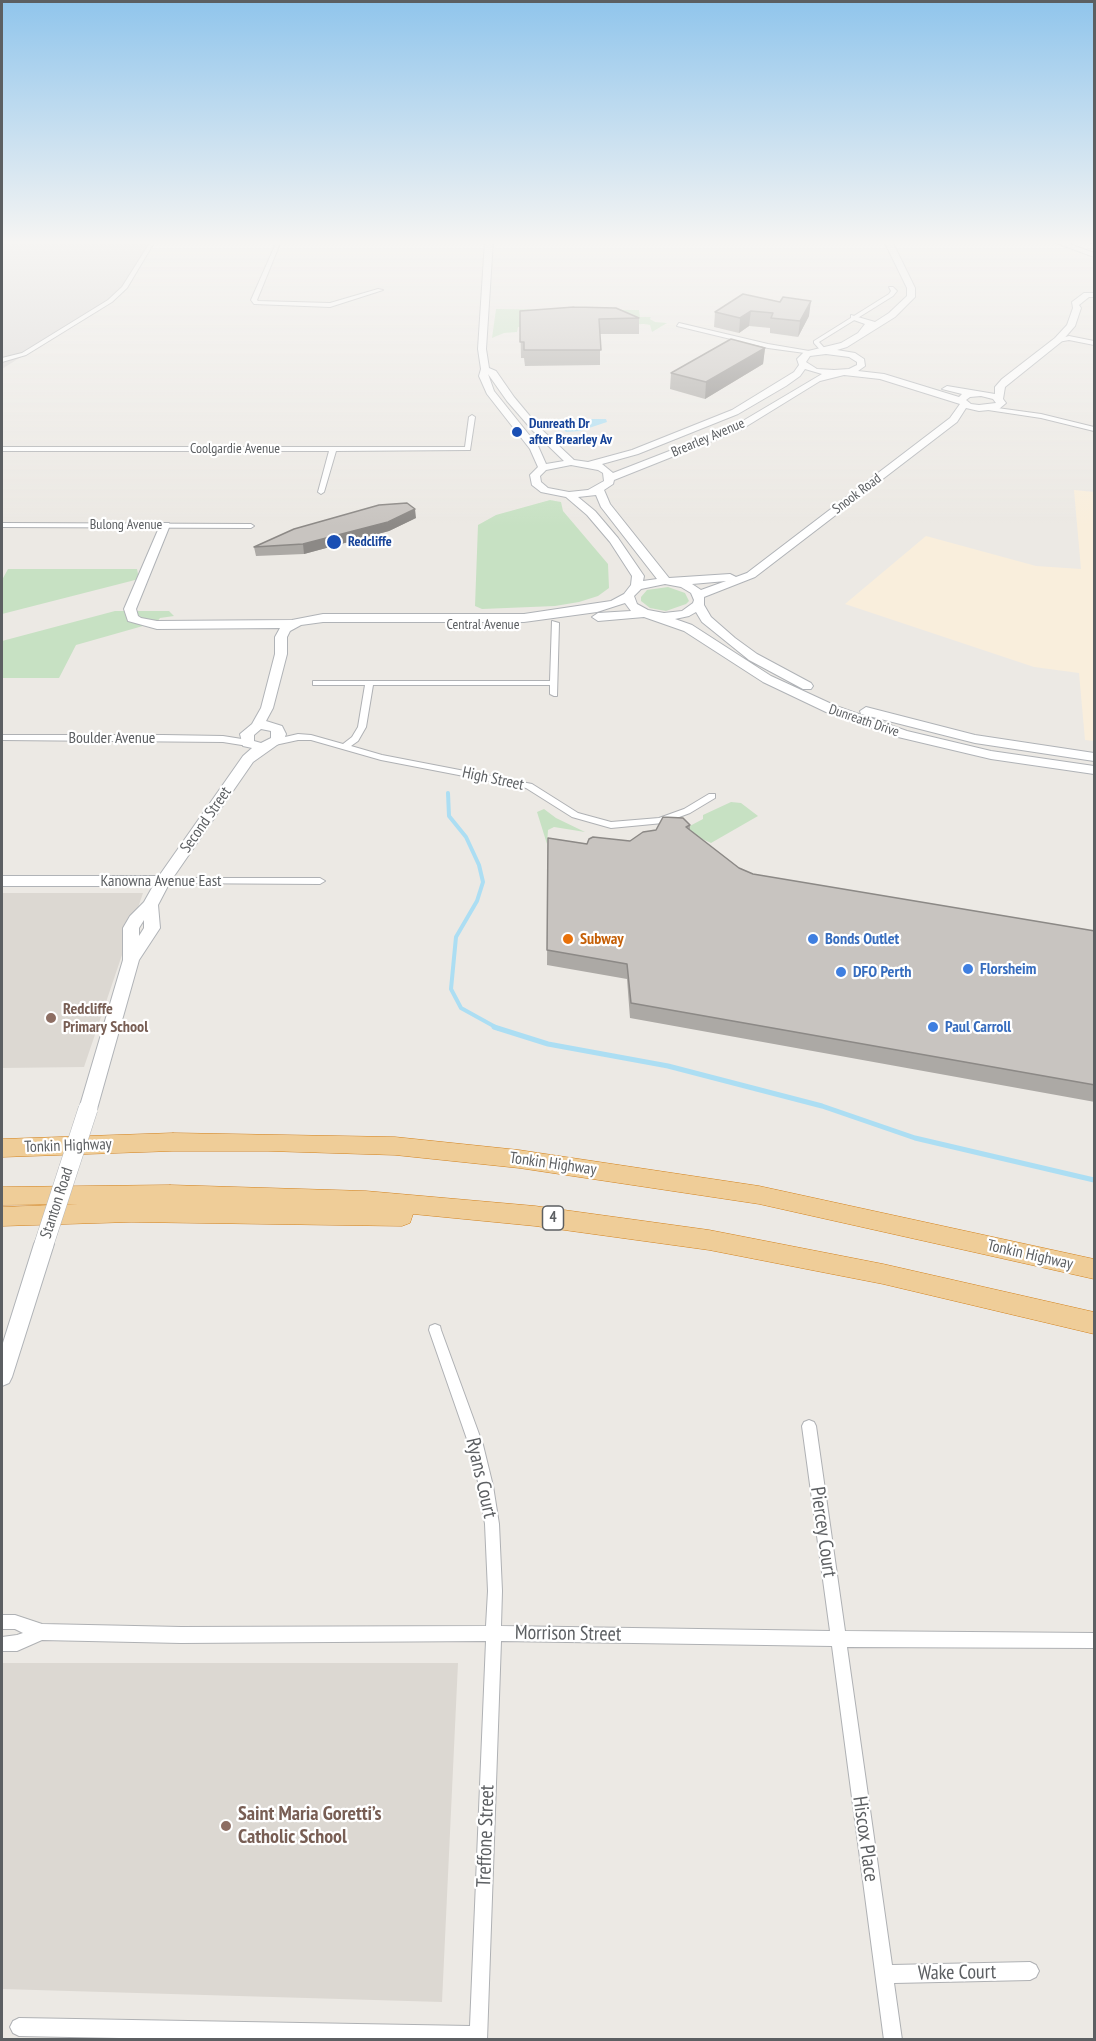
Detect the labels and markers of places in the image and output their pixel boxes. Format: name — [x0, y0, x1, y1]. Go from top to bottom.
place label: Dunreath Dr after Brearley Av — [529, 416, 612, 448]
marker: Dunreath Dr after Brearley Av — [510, 425, 524, 439]
marker: Redcliffe — [325, 533, 343, 551]
place label: Redcliffe — [348, 534, 392, 550]
place label: Subway — [580, 929, 624, 949]
place label: Bonds Outlet — [825, 929, 899, 949]
marker: Subway — [561, 932, 575, 946]
marker: Bonds Outlet — [806, 932, 820, 946]
place label: Florsheim — [980, 959, 1036, 979]
place label: DFO Perth — [853, 962, 911, 982]
marker: Florsheim — [961, 962, 975, 976]
marker: DFO Perth — [834, 965, 848, 979]
place label: Redcliffe Primary School — [63, 999, 148, 1037]
marker: Redcliffe Primary School — [44, 1011, 58, 1025]
place label: Paul Carroll — [945, 1017, 1011, 1037]
marker: Paul Carroll — [926, 1020, 940, 1034]
place label: Saint Maria Goretti’s Catholic School — [238, 1802, 382, 1849]
marker: Saint Maria Goretti’s Catholic School — [219, 1819, 233, 1833]

